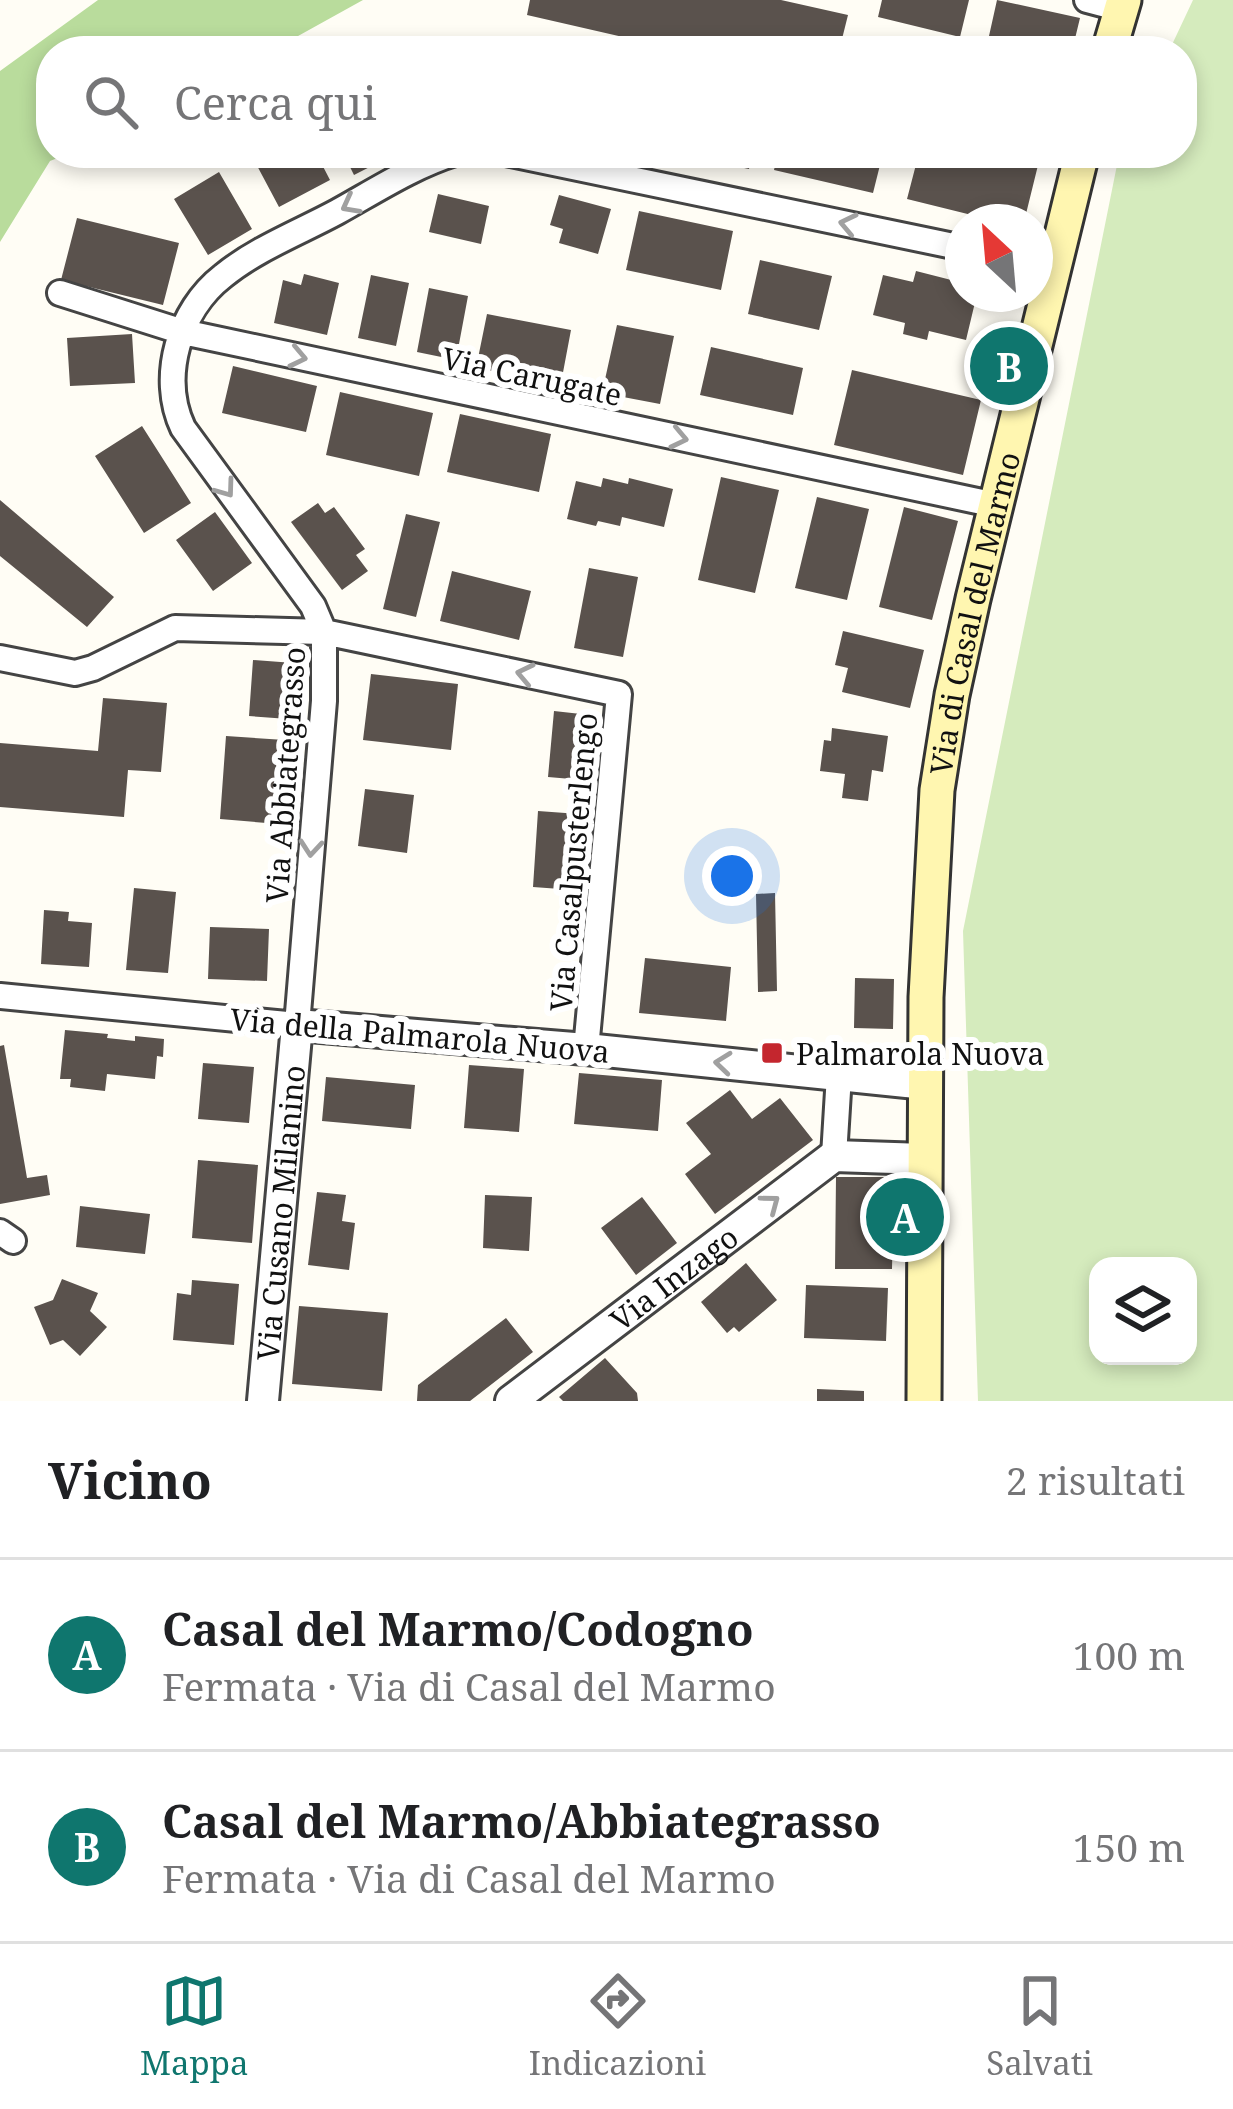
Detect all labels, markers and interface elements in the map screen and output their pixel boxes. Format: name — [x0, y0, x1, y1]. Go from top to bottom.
search box — [36, 36, 1197, 168]
icon: search — [78, 69, 144, 135]
text: Cerca qui — [174, 72, 377, 133]
one-way arrow — [341, 191, 362, 214]
north arrow — [945, 204, 1053, 312]
one-way arrow — [839, 213, 859, 238]
pin: B — [970, 321, 1048, 411]
street label: Via Carugate — [438, 337, 626, 415]
one-way arrow — [287, 343, 307, 368]
one-way arrow — [669, 424, 689, 449]
street label: Via di Casal del Marmo — [919, 447, 1029, 778]
one-way arrow — [212, 476, 234, 497]
street label: Via Abbiategrasso — [256, 646, 314, 904]
one-way arrow — [515, 662, 535, 687]
street label: Via Casalpusterlengo — [540, 711, 606, 1013]
one-way arrow — [299, 839, 325, 858]
your location — [702, 846, 762, 906]
street label: Via della Palmarola Nuova — [229, 998, 611, 1072]
place label: Palmarola Nuova — [796, 1033, 1045, 1074]
marker: Palmarola Nuova — [759, 1040, 785, 1066]
one-way arrow — [713, 1051, 732, 1076]
street label: Via Cusano Milanino — [246, 1063, 314, 1362]
pin: A — [866, 1172, 944, 1262]
one-way arrow — [758, 1196, 779, 1218]
street label: Via Inzago — [601, 1216, 746, 1340]
map controls — [1089, 1257, 1197, 1365]
button: layers — [1089, 1257, 1197, 1365]
text: Vicino — [48, 1444, 212, 1514]
text: 2 risultati — [1006, 1453, 1185, 1506]
text: Casal del Marmo/Codogno — [162, 1598, 754, 1659]
text: A — [72, 1628, 102, 1681]
text: 100 m — [1073, 1628, 1185, 1681]
text: Fermata · Via di Casal del Marmo — [162, 1659, 776, 1712]
text: Casal del Marmo/Abbiategrasso — [162, 1790, 881, 1851]
text: B — [74, 1820, 100, 1873]
text: 150 m — [1073, 1820, 1185, 1873]
text: Fermata · Via di Casal del Marmo — [162, 1851, 776, 1904]
tab: Mappa — [140, 1968, 249, 2085]
tab: Indicazioni — [529, 1968, 706, 2085]
tab: Salvati — [986, 1968, 1093, 2085]

